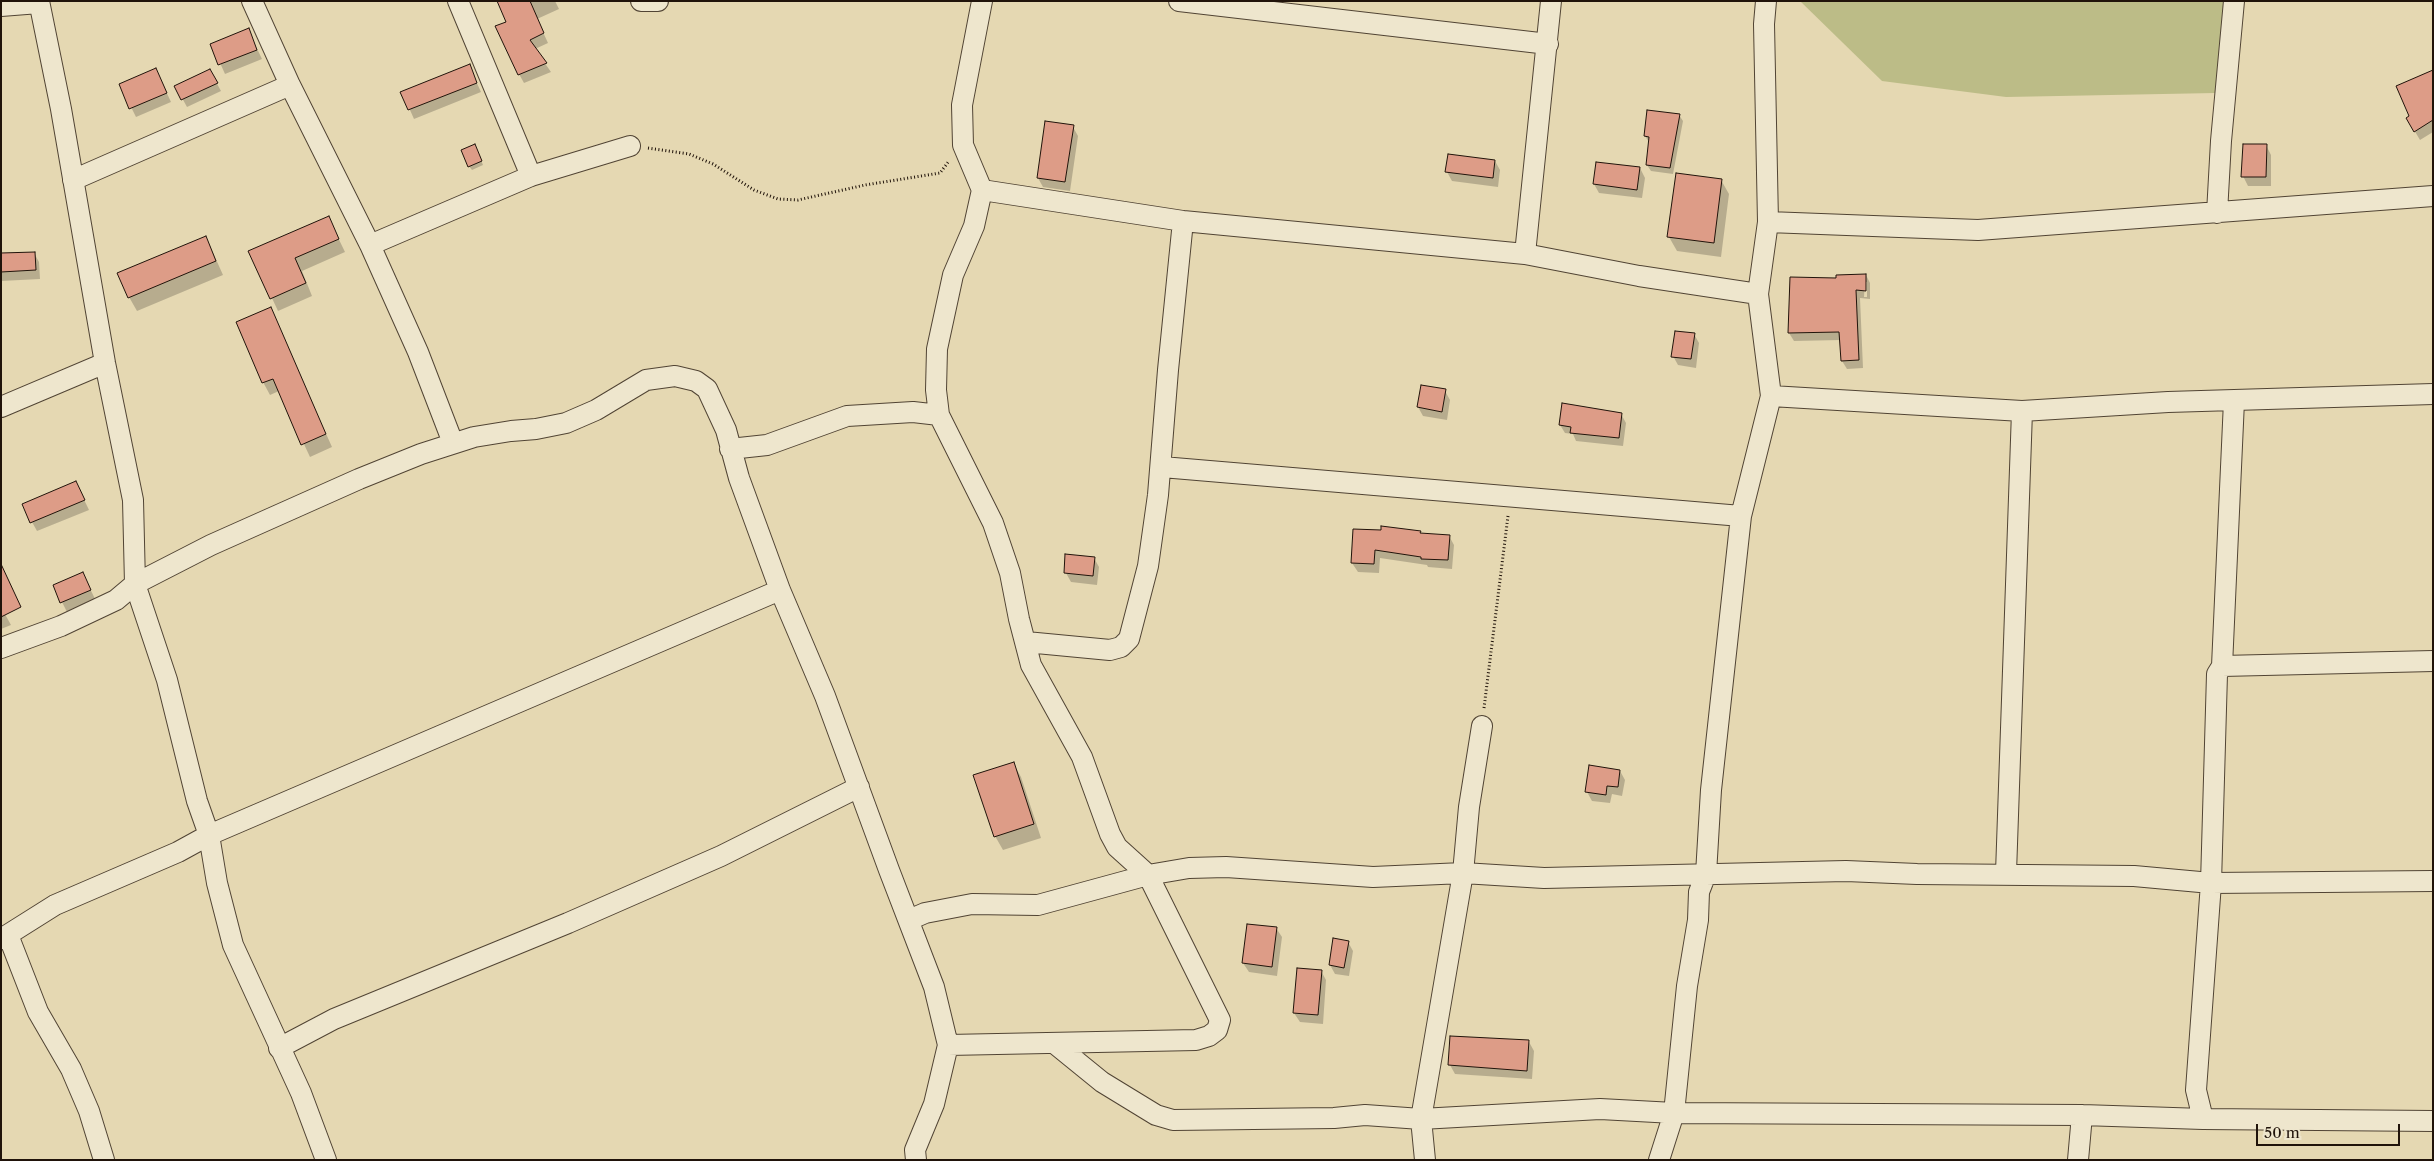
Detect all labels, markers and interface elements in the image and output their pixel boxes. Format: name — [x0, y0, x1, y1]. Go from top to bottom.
scale bar — [2259, 1114, 2403, 1146]
text: 50 m — [2264, 1123, 2300, 1142]

